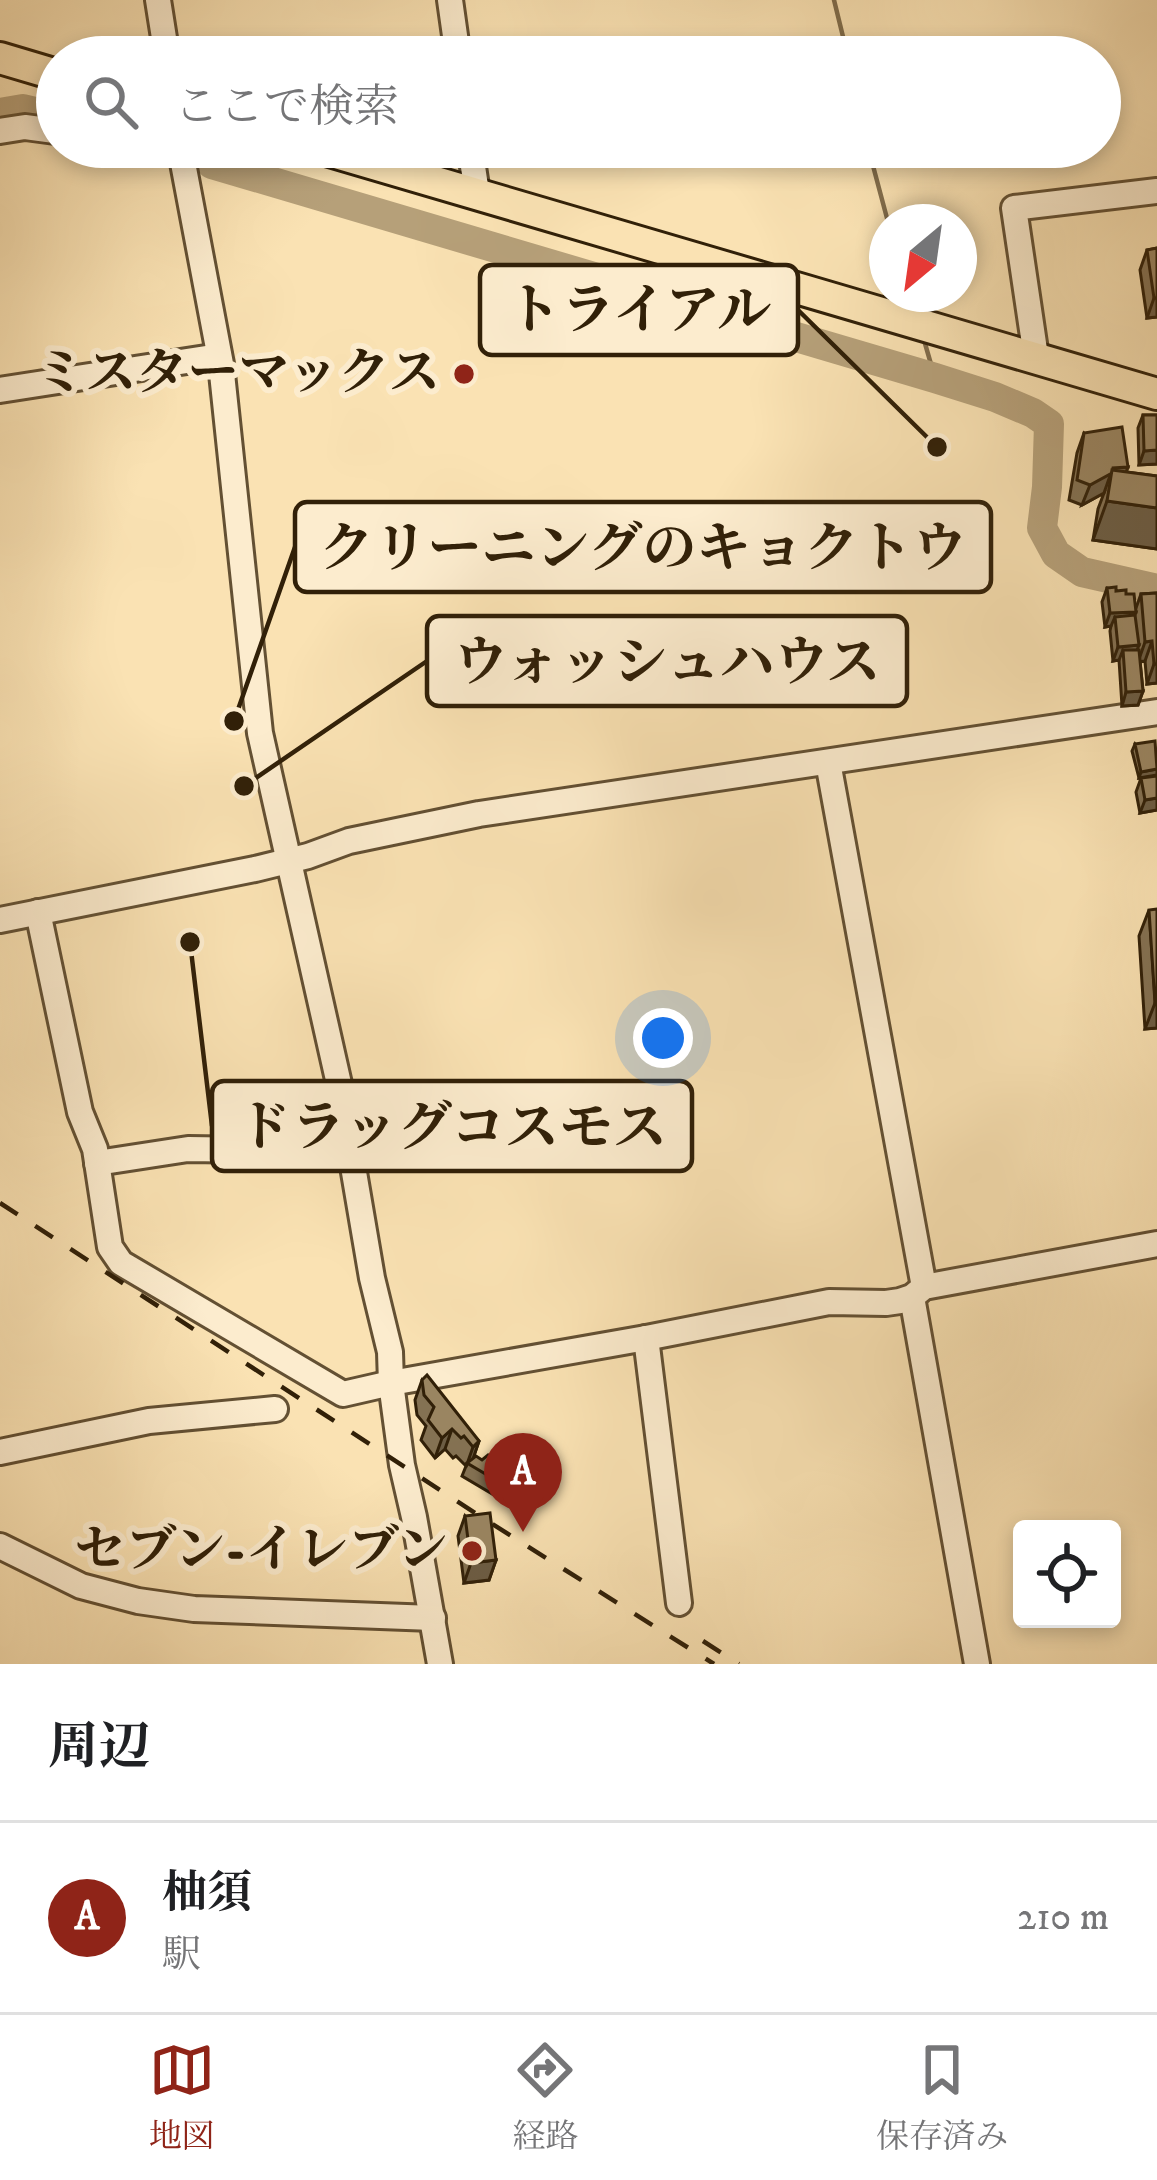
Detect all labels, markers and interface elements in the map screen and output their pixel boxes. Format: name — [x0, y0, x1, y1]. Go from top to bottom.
search box — [36, 36, 1121, 168]
icon: search — [78, 69, 144, 135]
text: ここで検索 — [174, 80, 399, 136]
north arrow — [869, 204, 977, 312]
callout: トライアル — [480, 265, 798, 355]
text: トライアル — [507, 279, 771, 346]
place label: ミスターマックス — [35, 342, 440, 406]
marker: ミスターマックス — [451, 361, 477, 387]
callout: クリーニングのキョクトウ — [295, 502, 991, 592]
text: クリーニングのキョクトウ — [320, 517, 966, 584]
callout: ウォッシュハウス — [427, 616, 907, 706]
text: ウォッシュハウス — [453, 631, 881, 698]
your location — [633, 1008, 693, 1068]
callout: ドラッグコスモス — [212, 1081, 692, 1171]
text: ドラッグコスモス — [237, 1096, 667, 1163]
pin: A — [484, 1433, 562, 1532]
place label: セブン-イレブン — [74, 1519, 448, 1583]
map controls — [1013, 1520, 1121, 1628]
button: locate — [1013, 1520, 1121, 1628]
marker: セブン-イレブン — [459, 1538, 485, 1564]
text: 周辺 — [48, 1716, 150, 1780]
text: 柚須 — [162, 1866, 252, 1922]
text: A — [75, 1893, 99, 1942]
text: 210 m — [1017, 1893, 1109, 1942]
text: 駅 — [162, 1931, 201, 1980]
tab: 地図 — [149, 2037, 215, 2158]
tab: 経路 — [512, 2037, 578, 2158]
tab: 保存済み — [876, 2037, 1008, 2158]

